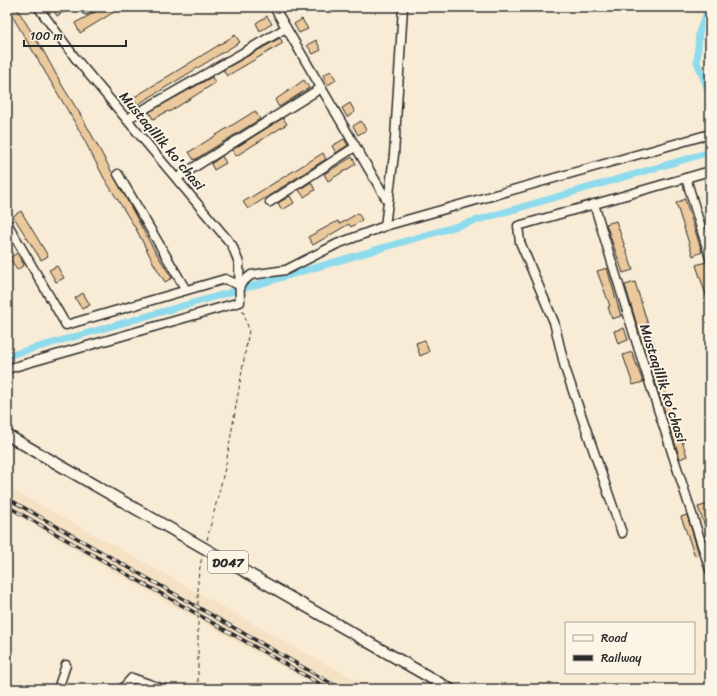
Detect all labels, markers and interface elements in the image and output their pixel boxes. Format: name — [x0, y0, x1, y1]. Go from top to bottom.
scale bar — [24, 22, 126, 48]
text: 100 m — [30, 25, 63, 47]
street label: Mustaqillik ko'chasi — [113, 86, 212, 197]
street label: Mustaqillik ko'chasi — [632, 320, 694, 447]
road number: D047 — [208, 551, 248, 573]
legend — [565, 622, 695, 674]
text: Road — [601, 627, 628, 649]
text: Railway — [601, 647, 642, 669]

